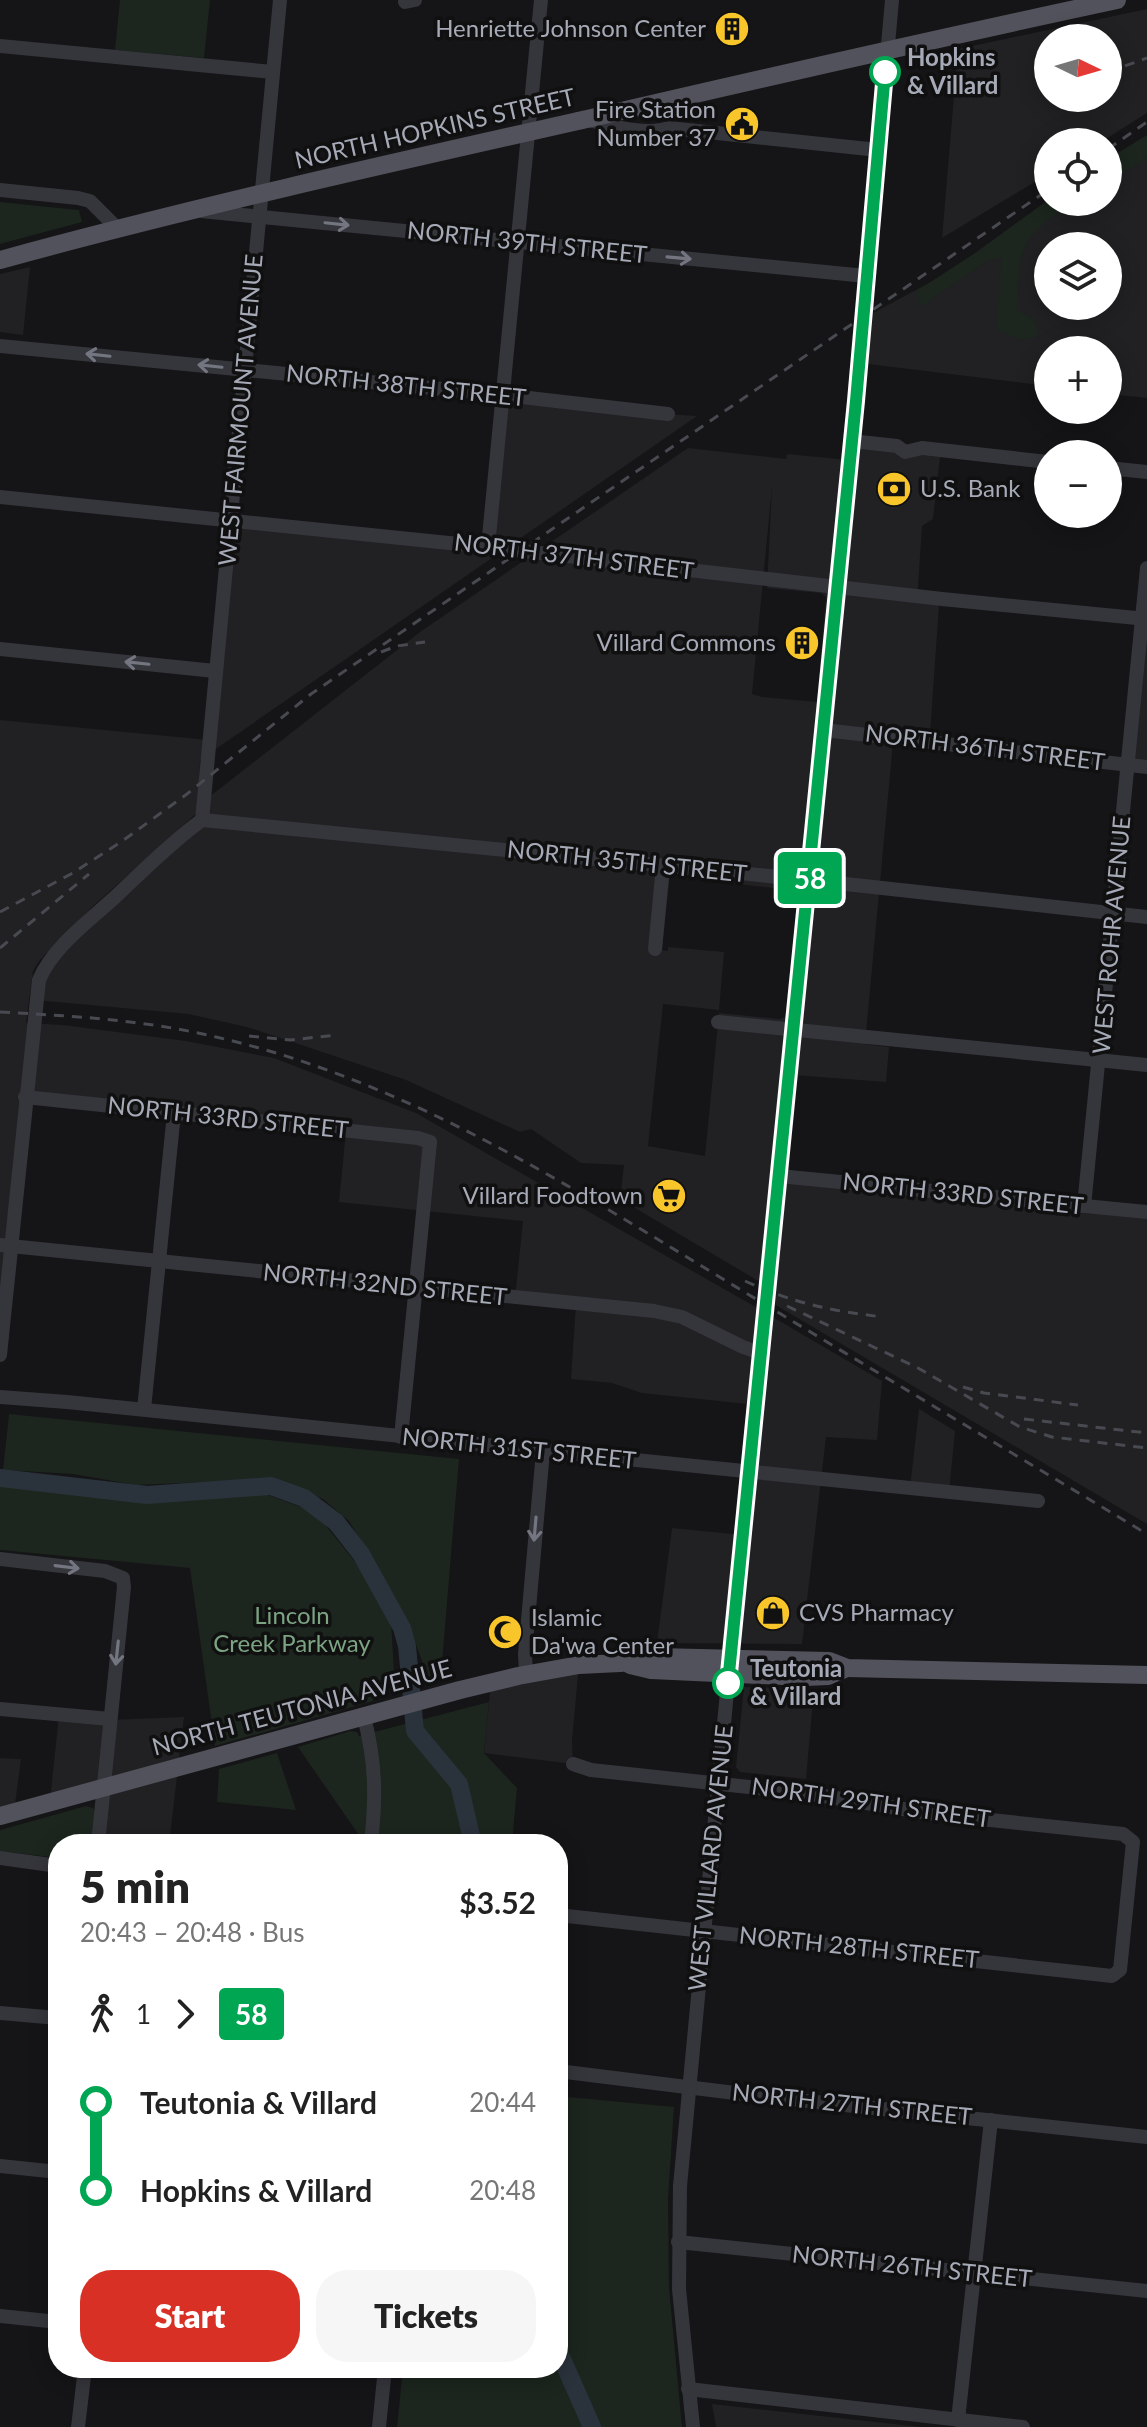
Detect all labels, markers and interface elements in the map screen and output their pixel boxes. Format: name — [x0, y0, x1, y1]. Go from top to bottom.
building icon: Henriette Johnson Center — [713, 10, 751, 48]
place label: Henriette Johnson Center — [435, 13, 706, 42]
north arrow — [1034, 24, 1122, 112]
map controls — [1034, 24, 1122, 528]
place label: Hopkins & Villard — [907, 42, 998, 99]
marker: Hopkins & Villard — [870, 57, 900, 87]
street label: NORTH HOPKINS STREET — [292, 81, 578, 174]
place label: Fire Station Number 37 — [595, 94, 716, 151]
public building icon: Fire Station Number 37 — [723, 105, 761, 143]
button: locate — [1034, 128, 1122, 216]
street label: NORTH 39TH STREET — [406, 214, 649, 269]
one-way arrow — [323, 217, 350, 232]
button: layers — [1034, 232, 1122, 320]
one-way arrow — [665, 251, 692, 266]
street label: WEST FAIRMOUNT AVENUE — [211, 253, 268, 567]
button: + — [1034, 336, 1122, 424]
one-way arrow — [85, 348, 112, 363]
street label: NORTH 38TH STREET — [285, 357, 528, 412]
one-way arrow — [197, 359, 224, 374]
button: − — [1034, 440, 1122, 528]
bank icon: U.S. Bank — [875, 470, 913, 508]
place label: U.S. Bank — [920, 473, 1021, 502]
street label: NORTH 37TH STREET — [453, 526, 696, 585]
building icon: Villard Commons — [783, 624, 821, 662]
place label: Villard Commons — [597, 627, 776, 656]
one-way arrow — [124, 656, 151, 671]
street label: NORTH 36TH STREET — [864, 717, 1107, 776]
street label: WEST ROHR AVENUE — [1086, 815, 1135, 1055]
street label: NORTH 35TH STREET — [506, 833, 749, 888]
line badge: 58 — [774, 852, 846, 904]
text: 58 — [794, 861, 826, 895]
street label: NORTH 33RD STREET — [106, 1089, 350, 1144]
street label: NORTH 33RD STREET — [841, 1165, 1085, 1220]
supermarket icon: Villard Foodtown — [650, 1177, 688, 1215]
place label: Villard Foodtown — [462, 1180, 643, 1209]
street label: NORTH 32ND STREET — [262, 1256, 509, 1311]
street label: NORTH 31ST STREET — [401, 1421, 638, 1474]
one-way arrow — [527, 1515, 542, 1542]
one-way arrow — [53, 1559, 80, 1574]
shop icon: CVS Pharmacy — [754, 1594, 792, 1632]
place label: CVS Pharmacy — [799, 1597, 955, 1626]
park label: Lincoln Creek Parkway — [213, 1600, 371, 1657]
place label: Islamic Da'wa Center — [531, 1602, 674, 1659]
mosque icon: Islamic Da'wa Center — [486, 1613, 524, 1651]
one-way arrow — [109, 1639, 124, 1666]
street label: NORTH TEUTONIA AVENUE — [149, 1653, 455, 1761]
place label: Teutonia & Villard — [750, 1653, 842, 1710]
marker: Teutonia & Villard — [713, 1668, 743, 1698]
street label: WEST VILLARD AVENUE — [681, 1723, 738, 1993]
street label: NORTH 29TH STREET — [750, 1770, 993, 1833]
text: 5 min — [80, 1860, 190, 1912]
text: $3.52 — [459, 1884, 536, 1920]
text: 20:43 – 20:48 · Bus — [80, 1916, 304, 1948]
street label: NORTH 28TH STREET — [738, 1919, 981, 1974]
icon: walk — [80, 1992, 124, 2036]
icon: forward — [163, 1992, 207, 2036]
text: 58 — [235, 1997, 268, 2031]
text: 1 — [136, 1998, 151, 2030]
street label: NORTH 27TH STREET — [731, 2076, 974, 2131]
text: Teutonia & Villard — [140, 2084, 377, 2120]
text: 20:44 — [469, 2086, 536, 2118]
text: Hopkins & Villard — [140, 2172, 372, 2208]
text: 20:48 — [469, 2174, 536, 2206]
street label: NORTH 26TH STREET — [791, 2238, 1034, 2293]
button: Start — [80, 2270, 300, 2362]
button: Tickets — [316, 2270, 536, 2362]

